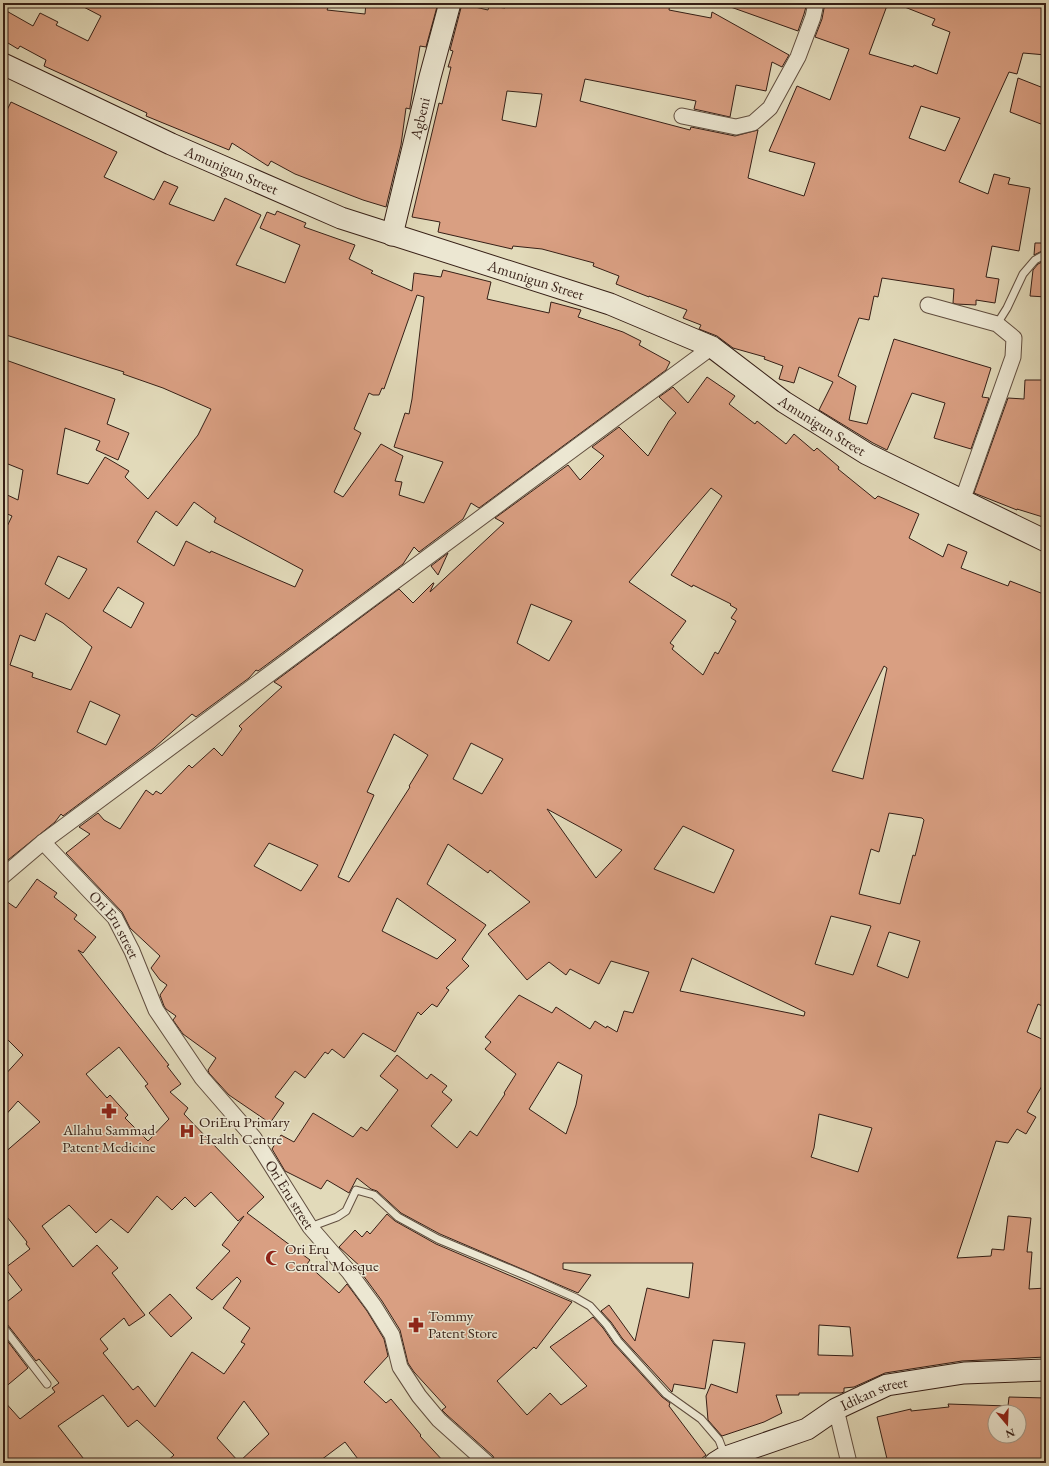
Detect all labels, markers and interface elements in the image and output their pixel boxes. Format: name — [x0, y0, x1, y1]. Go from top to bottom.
street label: Agbeni — [405, 95, 434, 142]
street label: Amunigun Street — [181, 141, 282, 199]
street label: Amunigun Street — [485, 255, 587, 304]
street label: Amunigun Street — [774, 390, 870, 460]
street label: Ori Eru street — [85, 887, 144, 962]
pharmacy icon: Allahu Sammad Patent Medicine — [100, 1102, 118, 1120]
place label: OriEru Primary Health Centre — [199, 1112, 290, 1148]
place label: Allahu Sammad Patent Medicine — [62, 1120, 156, 1156]
hospital icon: OriEru Primary Health Centre — [178, 1122, 196, 1140]
street label: Ori Eru street — [261, 1156, 319, 1233]
place label: Ori Eru Central Mosque — [285, 1239, 379, 1275]
mosque icon: Ori Eru Central Mosque — [264, 1249, 282, 1267]
place label: Tommy Patent Store — [428, 1306, 498, 1342]
pharmacy icon: Tommy Patent Store — [407, 1316, 425, 1334]
street label: Idikan street — [837, 1372, 909, 1415]
north arrow — [987, 1404, 1027, 1444]
text: N — [1004, 1425, 1017, 1442]

